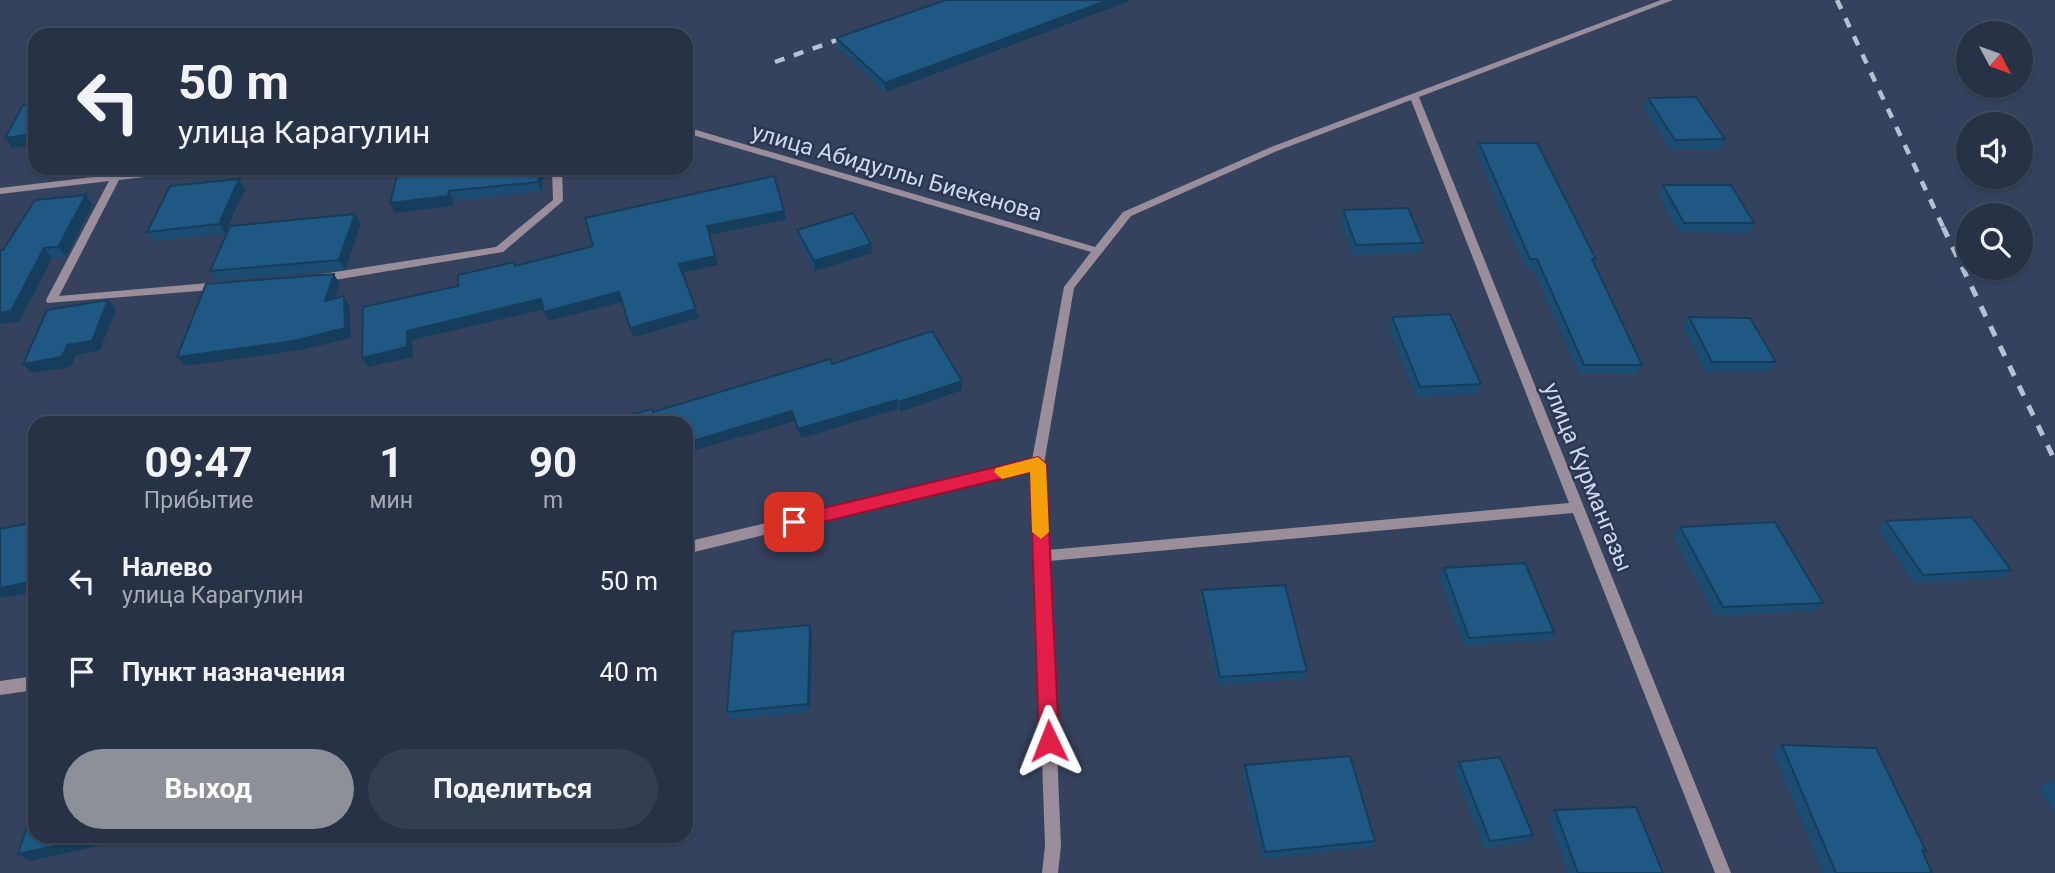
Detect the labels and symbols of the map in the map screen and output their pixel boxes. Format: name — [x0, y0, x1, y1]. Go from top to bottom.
north arrow — [1956, 21, 2034, 98]
street label: улица Абидуллы Биекенова — [749, 118, 1045, 227]
street label: улица Курмангазы — [1537, 379, 1638, 576]
pin — [764, 492, 824, 552]
position arrow — [1012, 704, 1086, 778]

